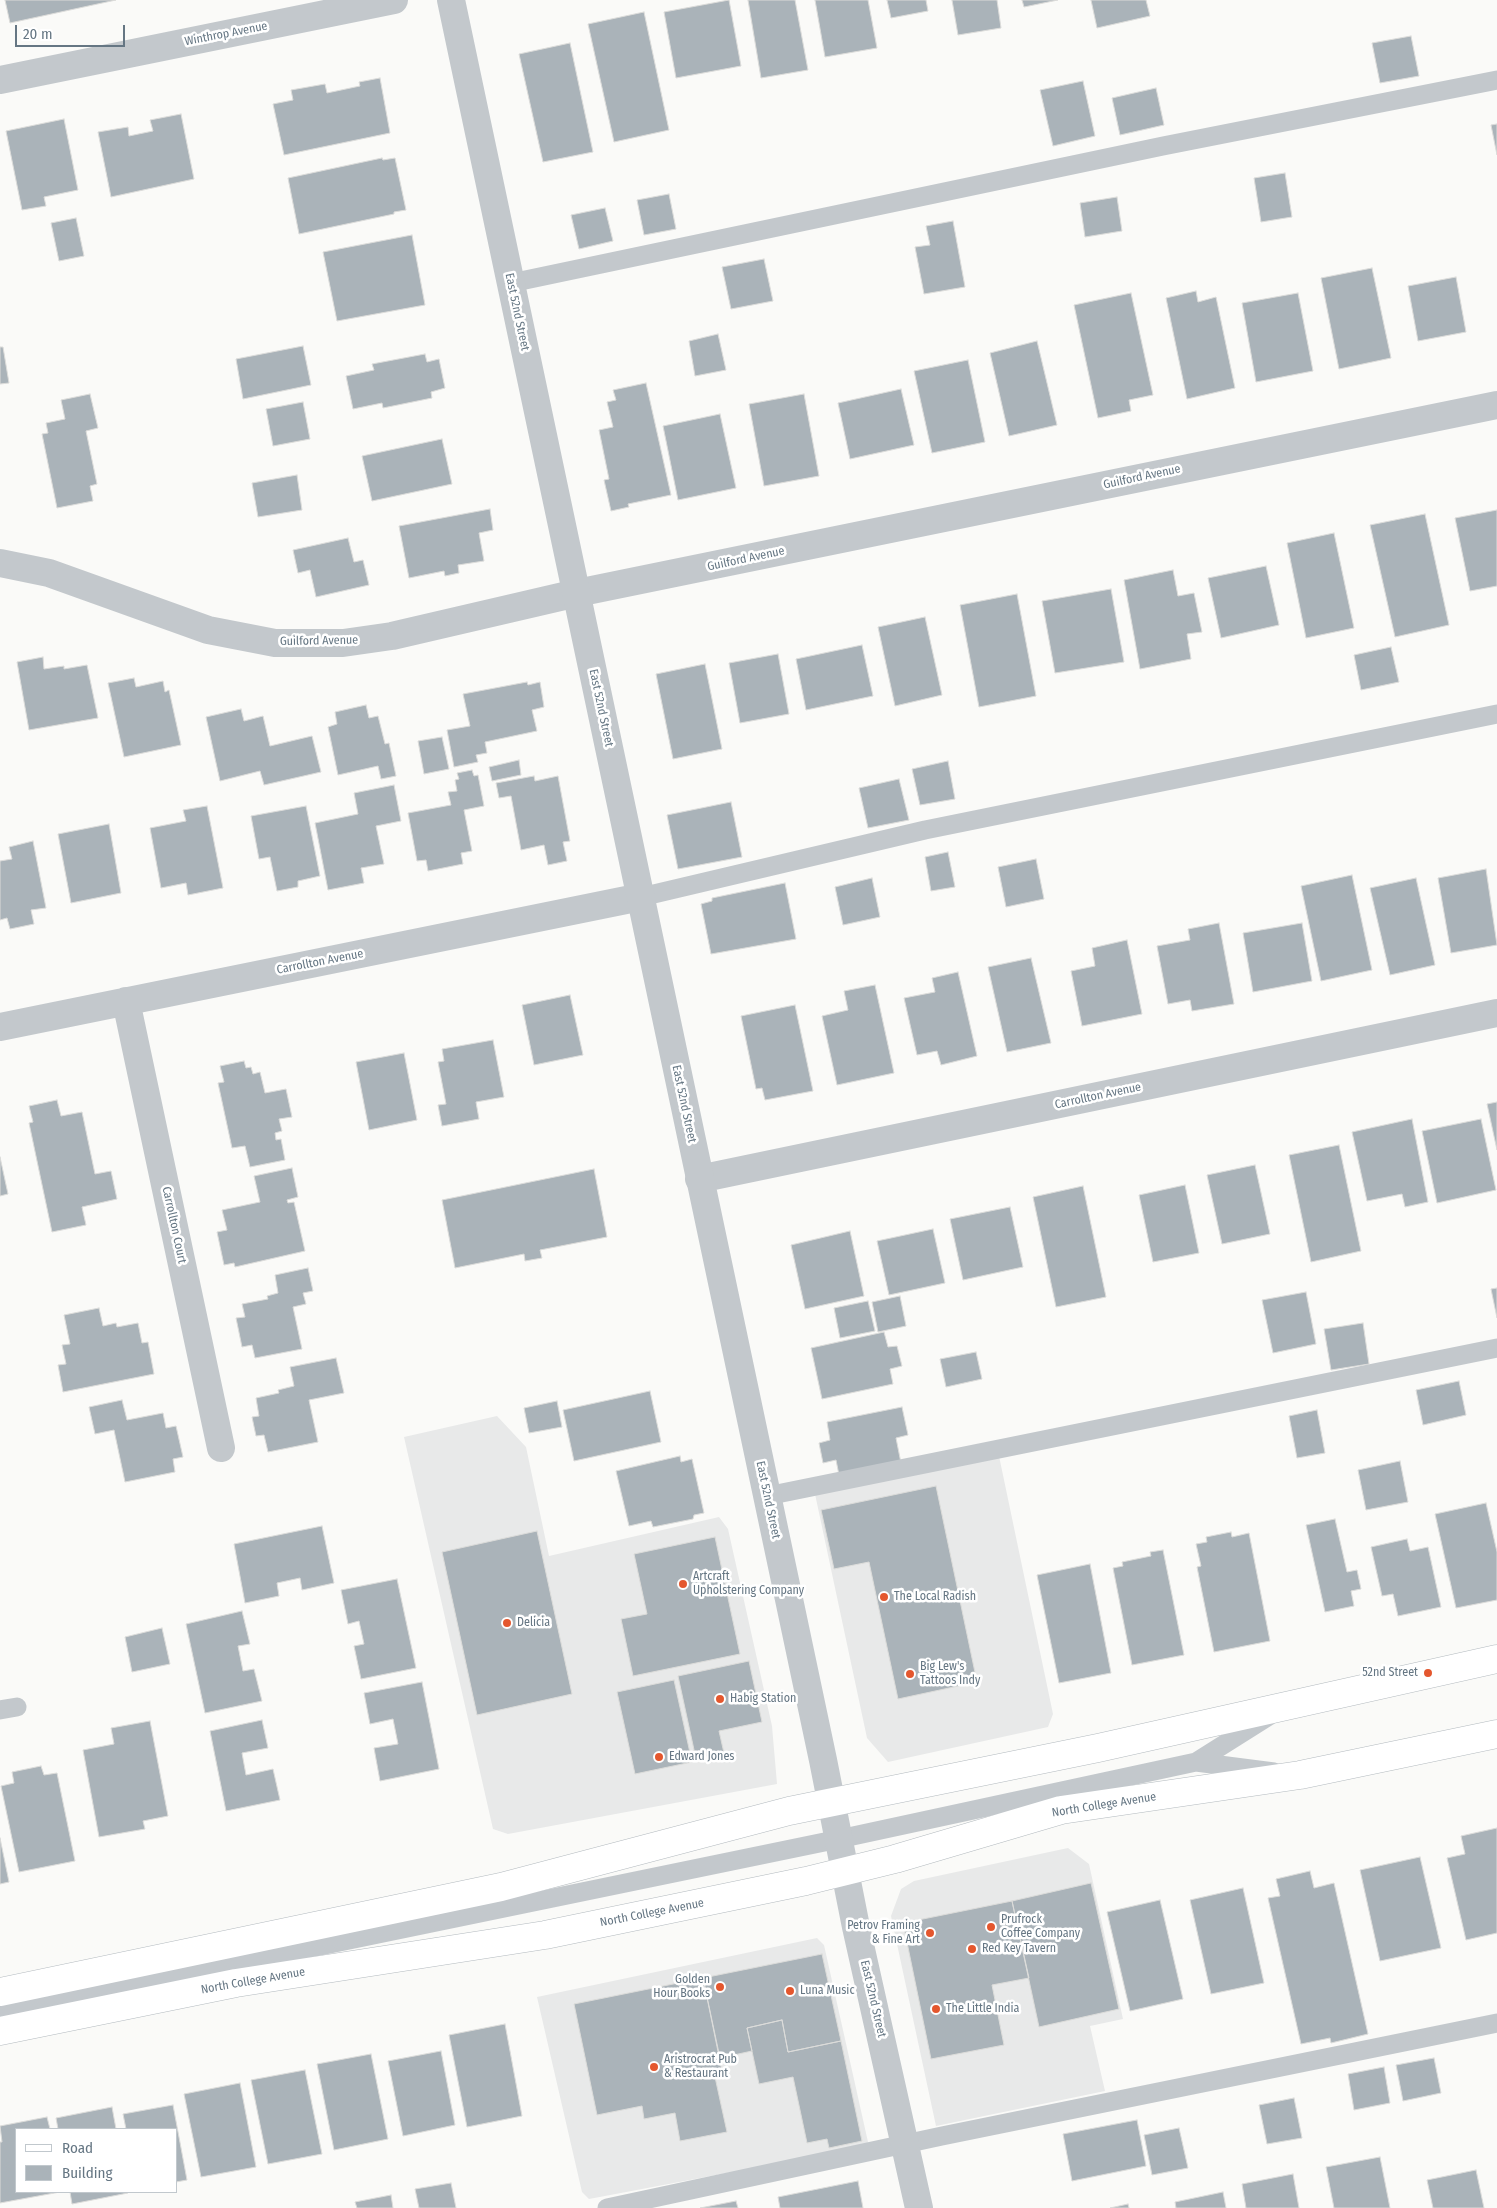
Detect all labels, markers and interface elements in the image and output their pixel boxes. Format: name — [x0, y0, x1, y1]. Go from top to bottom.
scale bar — [18, 15, 128, 47]
street label: Winthrop Avenue — [183, 19, 269, 49]
text: 20 m — [23, 25, 53, 43]
street label: East 52nd Street — [502, 272, 532, 352]
street label: Guilford Avenue — [1102, 462, 1182, 492]
street label: Guilford Avenue — [706, 544, 786, 574]
street label: Guilford Avenue — [280, 633, 358, 649]
street label: East 52nd Street — [586, 668, 616, 748]
street label: Carrollton Avenue — [276, 947, 364, 977]
street label: East 52nd Street — [669, 1064, 699, 1144]
street label: Carrollton Avenue — [1054, 1080, 1142, 1112]
street label: Carrollton Court — [159, 1185, 189, 1265]
street label: East 52nd Street — [753, 1460, 783, 1540]
place label: Artcraft Upholstering Company — [693, 1570, 804, 1598]
marker: Artcraft Upholstering Company — [677, 1578, 689, 1590]
place label: The Local Radish — [894, 1590, 976, 1604]
marker: The Local Radish — [878, 1591, 890, 1603]
place label: Delicia — [517, 1616, 550, 1630]
marker: Delicia — [501, 1617, 513, 1629]
place label: Big Lew's Tattoos Indy — [920, 1660, 980, 1688]
place label: 52nd Street — [1362, 1666, 1418, 1680]
marker: 52nd Street — [1422, 1667, 1434, 1679]
marker: Big Lew's Tattoos Indy — [904, 1668, 916, 1680]
place label: Habig Station — [730, 1692, 796, 1706]
marker: Habig Station — [714, 1693, 726, 1705]
place label: Edward Jones — [669, 1750, 734, 1764]
marker: Edward Jones — [653, 1751, 665, 1763]
street label: North College Avenue — [1051, 1790, 1157, 1820]
street label: North College Avenue — [599, 1896, 705, 1930]
place label: Prufrock Coffee Company — [1001, 1913, 1080, 1941]
place label: Petrov Framing & Fine Art — [847, 1919, 920, 1947]
marker: Prufrock Coffee Company — [985, 1921, 997, 1933]
marker: Petrov Framing & Fine Art — [924, 1927, 936, 1939]
place label: Red Key Tavern — [982, 1942, 1056, 1956]
marker: Red Key Tavern — [966, 1943, 978, 1955]
street label: East 52nd Street — [857, 1959, 889, 2039]
street label: North College Avenue — [200, 1965, 306, 1997]
place label: Golden Hour Books — [653, 1973, 710, 2001]
marker: Golden Hour Books — [714, 1981, 726, 1993]
place label: Luna Music — [800, 1984, 855, 1998]
marker: Luna Music — [784, 1985, 796, 1997]
place label: The Little India — [946, 2002, 1019, 2016]
marker: The Little India — [930, 2003, 942, 2015]
place label: Aristrocrat Pub & Restaurant — [664, 2053, 737, 2081]
marker: Aristrocrat Pub & Restaurant — [648, 2061, 660, 2073]
legend — [15, 2128, 178, 2193]
text: Road — [62, 2139, 93, 2157]
text: Building — [62, 2164, 113, 2182]

